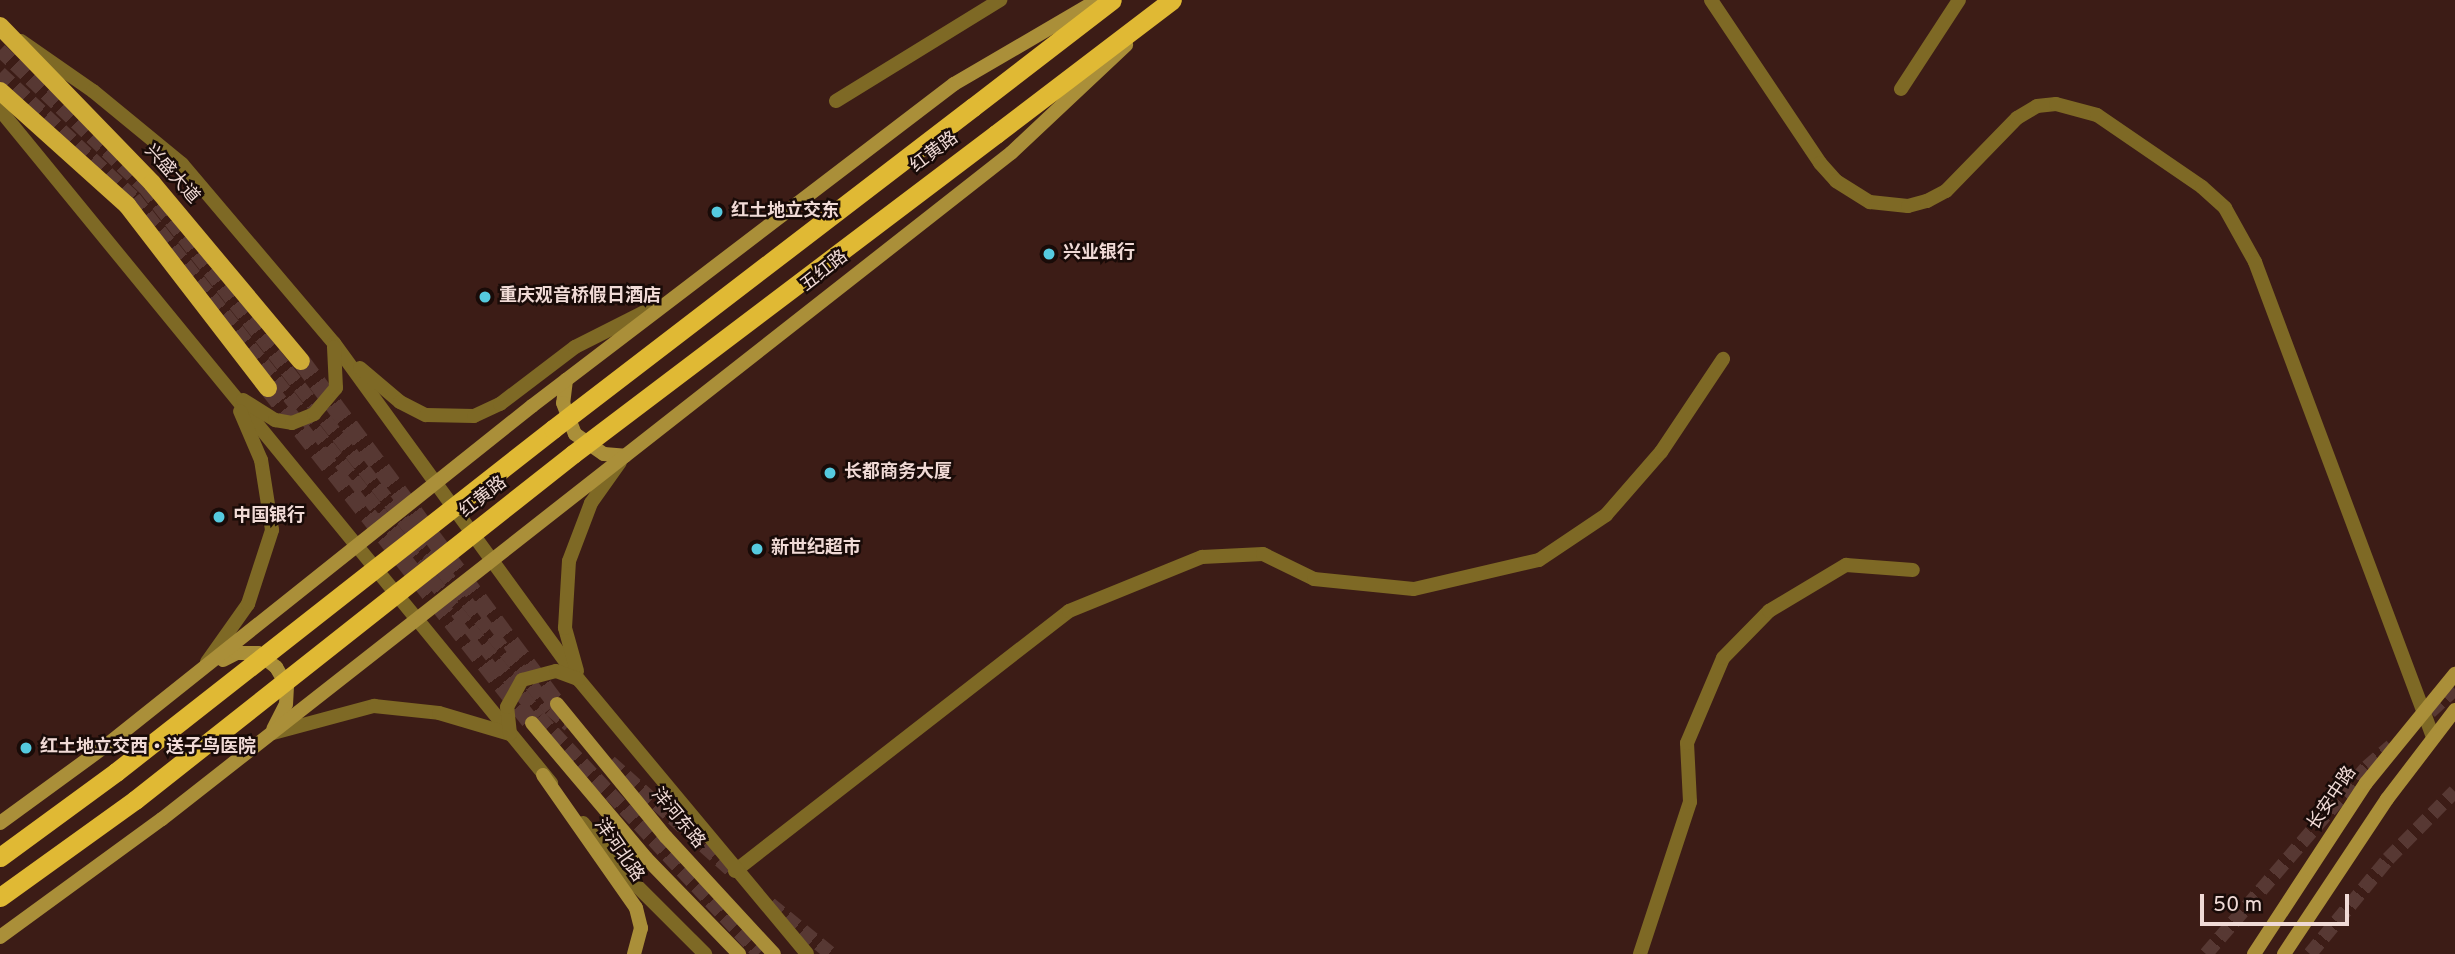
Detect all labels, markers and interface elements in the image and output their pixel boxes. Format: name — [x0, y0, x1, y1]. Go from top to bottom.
street label: 红黄路 — [907, 128, 963, 178]
street label: 兴盛大道 — [139, 141, 203, 209]
place label: 红土地立交东 — [731, 201, 839, 223]
marker: 红土地立交东 — [709, 204, 725, 220]
place label: 兴业银行 — [1063, 243, 1135, 265]
marker: 兴业银行 — [1041, 246, 1057, 262]
street label: 五红路 — [797, 247, 853, 297]
place label: 重庆观音桥假日酒店 — [499, 286, 661, 308]
marker: 重庆观音桥假日酒店 — [477, 289, 493, 305]
place label: 长都商务大厦 — [844, 462, 952, 484]
marker: 长都商务大厦 — [822, 465, 838, 481]
street label: 红黄路 — [456, 473, 512, 523]
place label: 中国银行 — [233, 506, 305, 528]
marker: 中国银行 — [211, 509, 227, 525]
place label: 新世纪超市 — [771, 538, 861, 560]
marker: 新世纪超市 — [749, 541, 765, 557]
place label: 红土地立交西‧送子鸟医院 — [40, 737, 256, 759]
marker: 红土地立交西‧送子鸟医院 — [18, 740, 34, 756]
street label: 长安中路 — [2304, 763, 2362, 835]
street label: 洋河东路 — [646, 784, 708, 854]
street label: 洋河北路 — [589, 815, 647, 887]
scale bar — [2203, 880, 2352, 924]
text: 50 m — [2213, 892, 2262, 919]

